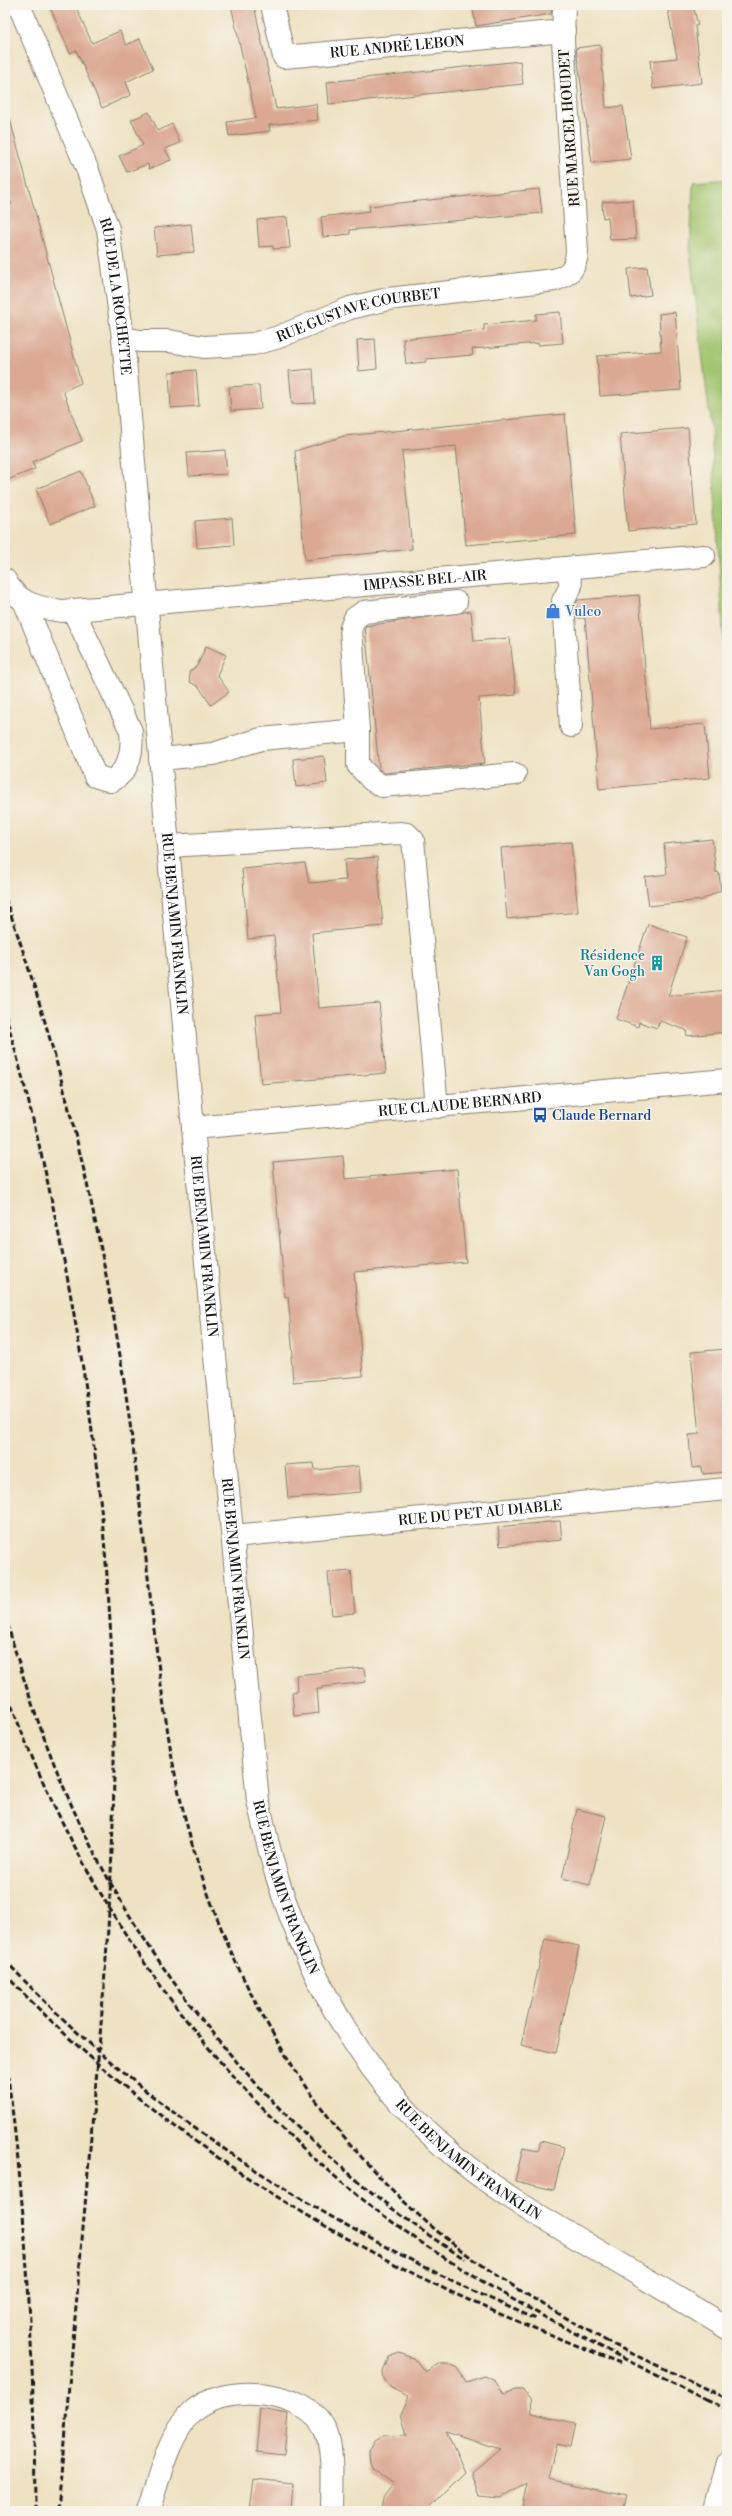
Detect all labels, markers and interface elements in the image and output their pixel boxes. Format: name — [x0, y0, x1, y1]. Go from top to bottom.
street label: RUE ANDRÉ LEBON — [329, 32, 466, 63]
street label: RUE MARCEL HOUDET — [556, 48, 584, 207]
street label: RUE DE LA ROCHETTE — [95, 216, 134, 376]
street label: RUE GUSTAVE COURBET — [274, 285, 442, 347]
street label: IMPASSE BEL-AIR — [362, 567, 487, 595]
shop icon: Vulco — [544, 602, 562, 620]
place label: Vulco — [564, 603, 601, 621]
street label: RUE BENJAMIN FRANKLIN — [157, 832, 191, 1016]
place label: Résidence Van Gogh — [580, 947, 646, 981]
building icon: Résidence Van Gogh — [648, 954, 666, 972]
street label: RUE CLAUDE BERNARD — [377, 1089, 543, 1121]
bus stop icon: Claude Bernard — [531, 1106, 549, 1124]
place label: Claude Bernard — [552, 1107, 651, 1125]
street label: RUE BENJAMIN FRANKLIN — [186, 1154, 221, 1339]
street label: RUE BENJAMIN FRANKLIN — [217, 1477, 252, 1661]
street label: RUE DU PET AU DIABLE — [397, 1497, 563, 1530]
street label: RUE BENJAMIN FRANKLIN — [248, 1798, 322, 1978]
street label: RUE BENJAMIN FRANKLIN — [391, 2096, 545, 2225]

